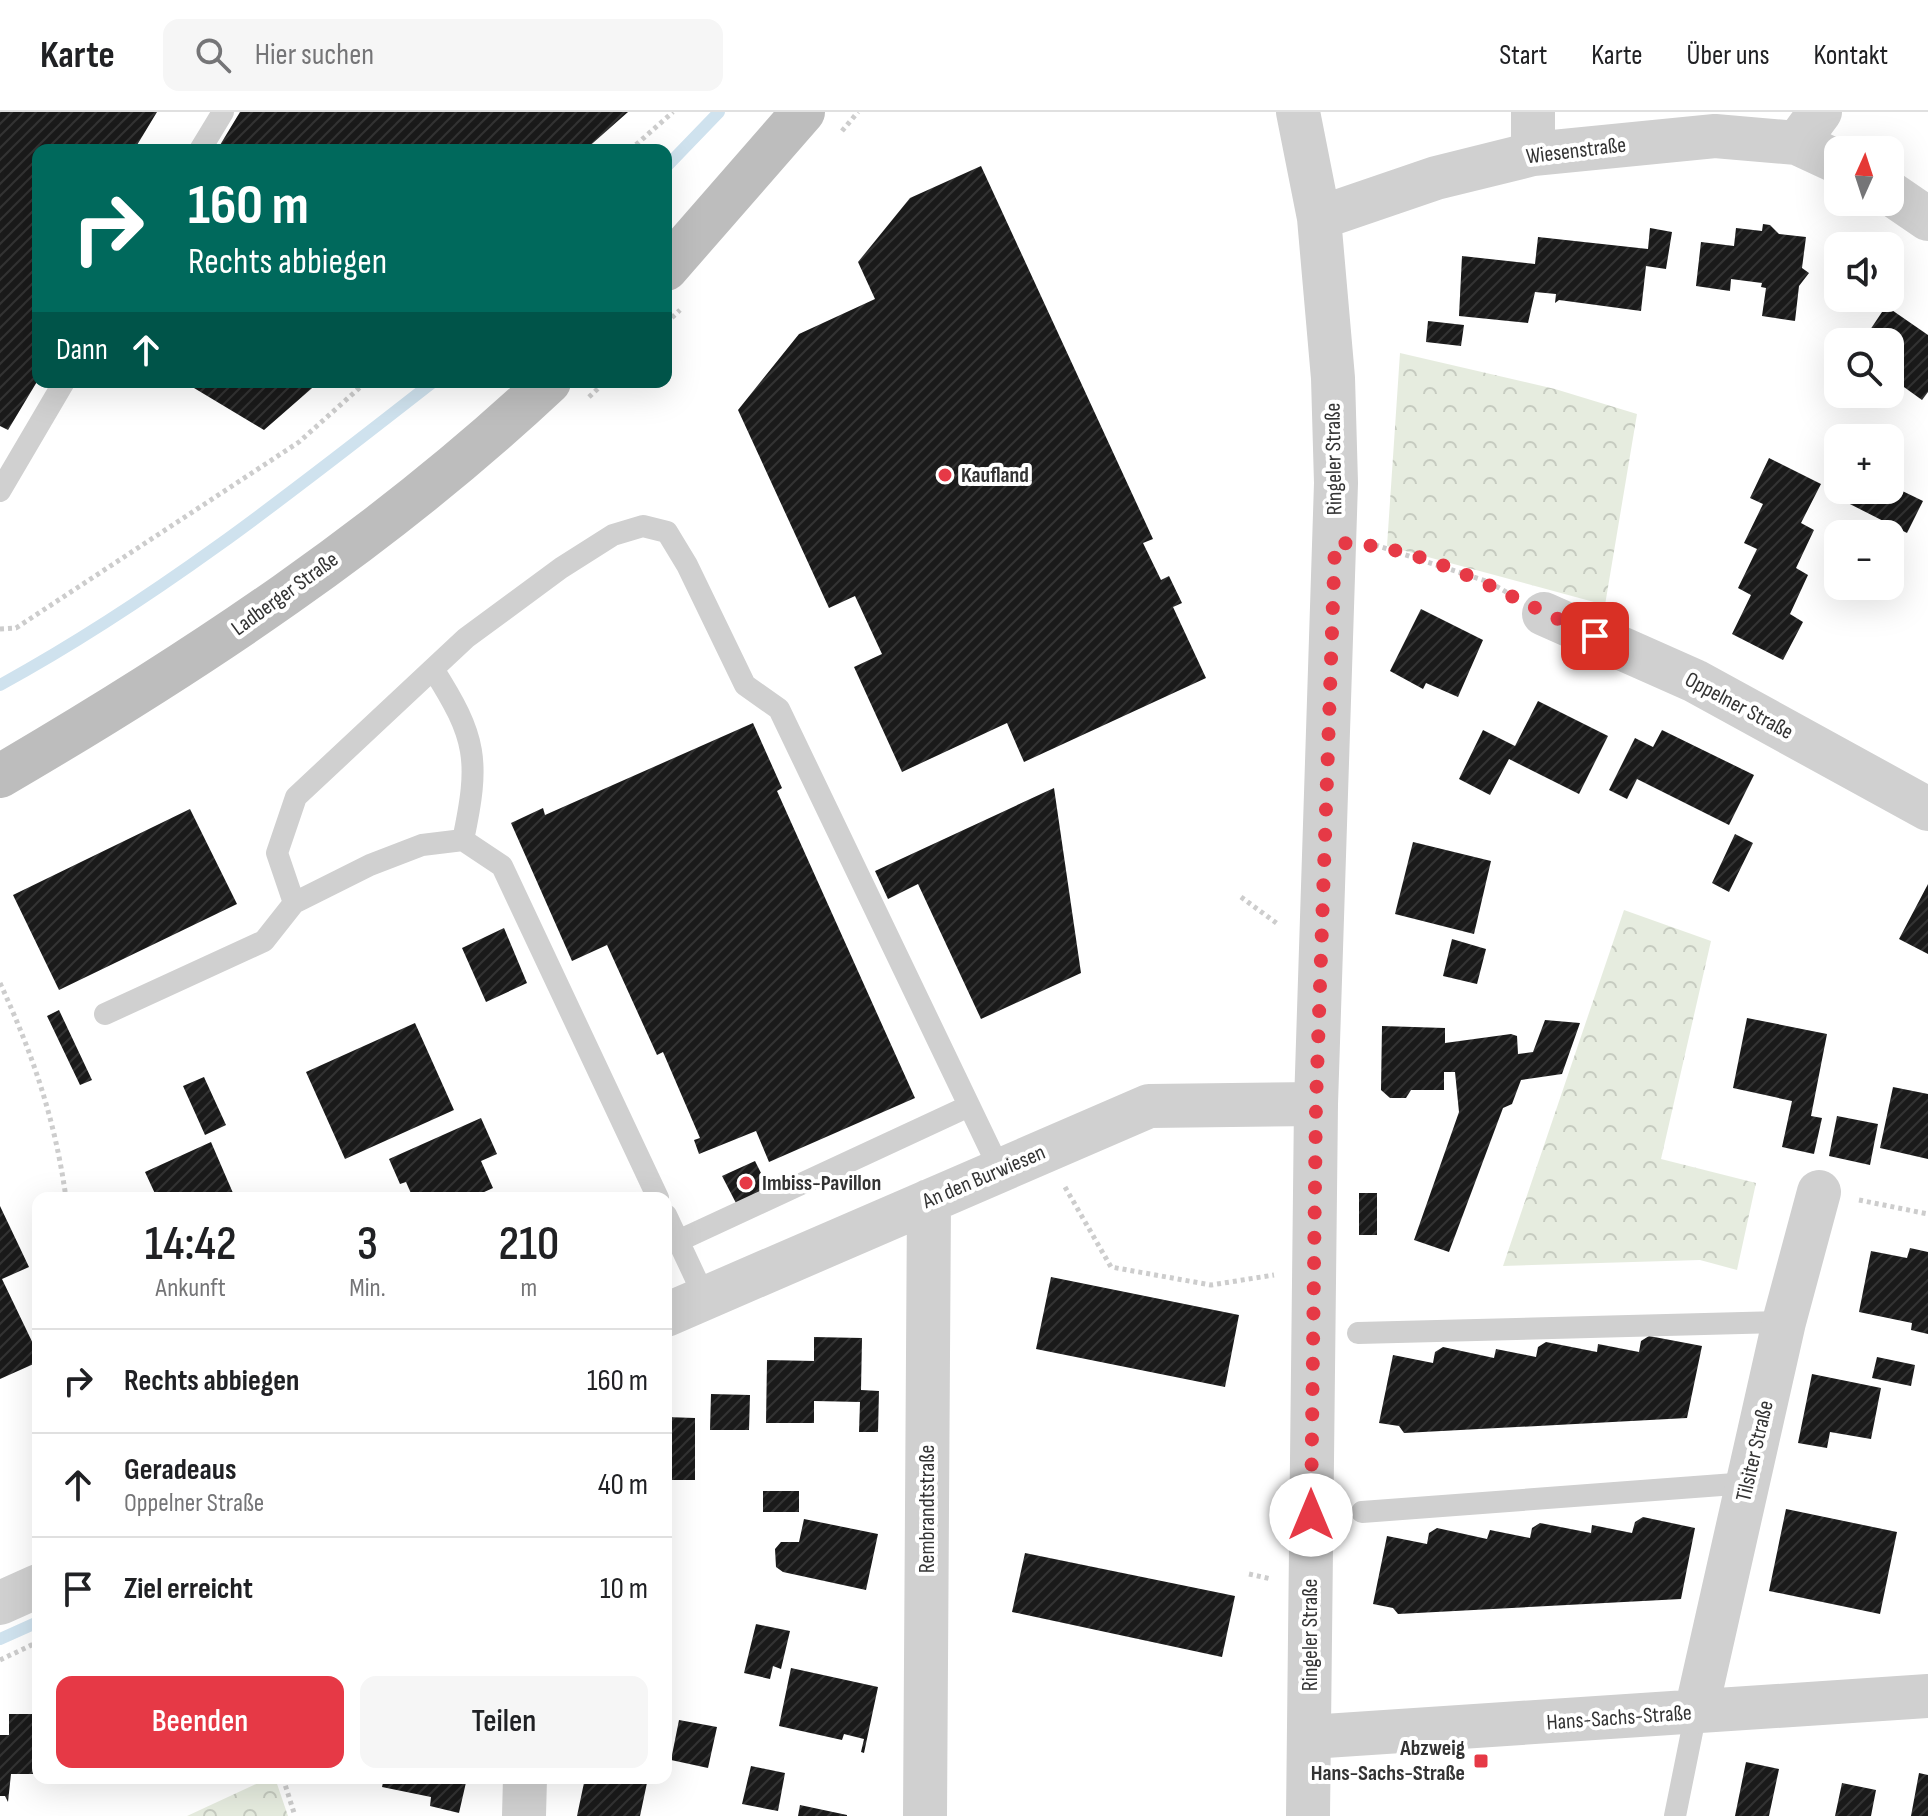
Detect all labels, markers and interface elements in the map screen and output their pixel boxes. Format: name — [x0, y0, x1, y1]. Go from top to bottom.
search box — [163, 19, 723, 91]
text: Karte — [40, 33, 115, 78]
icon: search — [191, 33, 235, 77]
text: Hier suchen — [255, 37, 374, 73]
text: Start — [1499, 39, 1547, 72]
text: Karte — [1591, 39, 1643, 72]
text: Über uns — [1687, 39, 1770, 72]
text: Kontakt — [1814, 39, 1888, 72]
street label: Wiesenstraße — [1524, 131, 1628, 171]
north arrow — [1824, 136, 1904, 216]
map controls — [1824, 136, 1904, 600]
text: 160 m — [188, 173, 309, 240]
icon: right — [56, 176, 160, 280]
button: sound — [1824, 232, 1904, 312]
text: Rechts abbiegen — [188, 241, 387, 284]
icon: ahead — [124, 328, 168, 372]
button: search — [1824, 328, 1904, 408]
text: Dann — [56, 332, 108, 368]
street label: Ringeler Straße — [1320, 402, 1348, 516]
button: + — [1824, 424, 1904, 504]
place label: Kaufland — [961, 462, 1029, 489]
marker: Kaufland — [936, 466, 954, 484]
button: − — [1824, 520, 1904, 600]
street label: Ladberger Straße — [226, 546, 344, 642]
pin — [1561, 602, 1629, 670]
icon: arrive — [1573, 614, 1617, 658]
street label: Oppelner Straße — [1680, 666, 1798, 746]
street label: An den Burwiesen — [918, 1139, 1049, 1215]
place label: Imbiss-Pavillon — [762, 1170, 881, 1197]
marker: Imbiss-Pavillon — [737, 1174, 755, 1192]
text: 14:42 — [145, 1216, 237, 1273]
text: 3 — [357, 1216, 378, 1273]
text: 210 — [498, 1216, 559, 1273]
text: Ankunft — [156, 1273, 226, 1304]
text: Min. — [349, 1273, 386, 1304]
text: m — [520, 1273, 537, 1304]
icon: right — [56, 1359, 100, 1403]
text: Rechts abbiegen — [124, 1363, 299, 1399]
text: 160 m — [587, 1363, 648, 1399]
street label: Tilsiter Straße — [1730, 1398, 1780, 1504]
street label: Rembrandtstraße — [914, 1445, 941, 1573]
text: Geradeaus — [124, 1452, 237, 1488]
icon: ahead — [56, 1463, 100, 1507]
text: 40 m — [598, 1467, 648, 1503]
position arrow — [1269, 1473, 1353, 1557]
text: Oppelner Straße — [124, 1488, 264, 1519]
icon: arrive — [56, 1567, 100, 1611]
text: Ziel erreicht — [124, 1571, 253, 1607]
text: 10 m — [600, 1571, 648, 1607]
street label: Ringeler Straße — [1297, 1579, 1324, 1691]
button: Beenden — [56, 1676, 344, 1768]
button: Teilen — [360, 1676, 648, 1768]
street label: Hans-Sachs-Straße — [1546, 1699, 1692, 1737]
place label: Abzweig Hans-Sachs-Straße — [1311, 1735, 1465, 1787]
marker: Abzweig Hans-Sachs-Straße — [1472, 1752, 1490, 1770]

